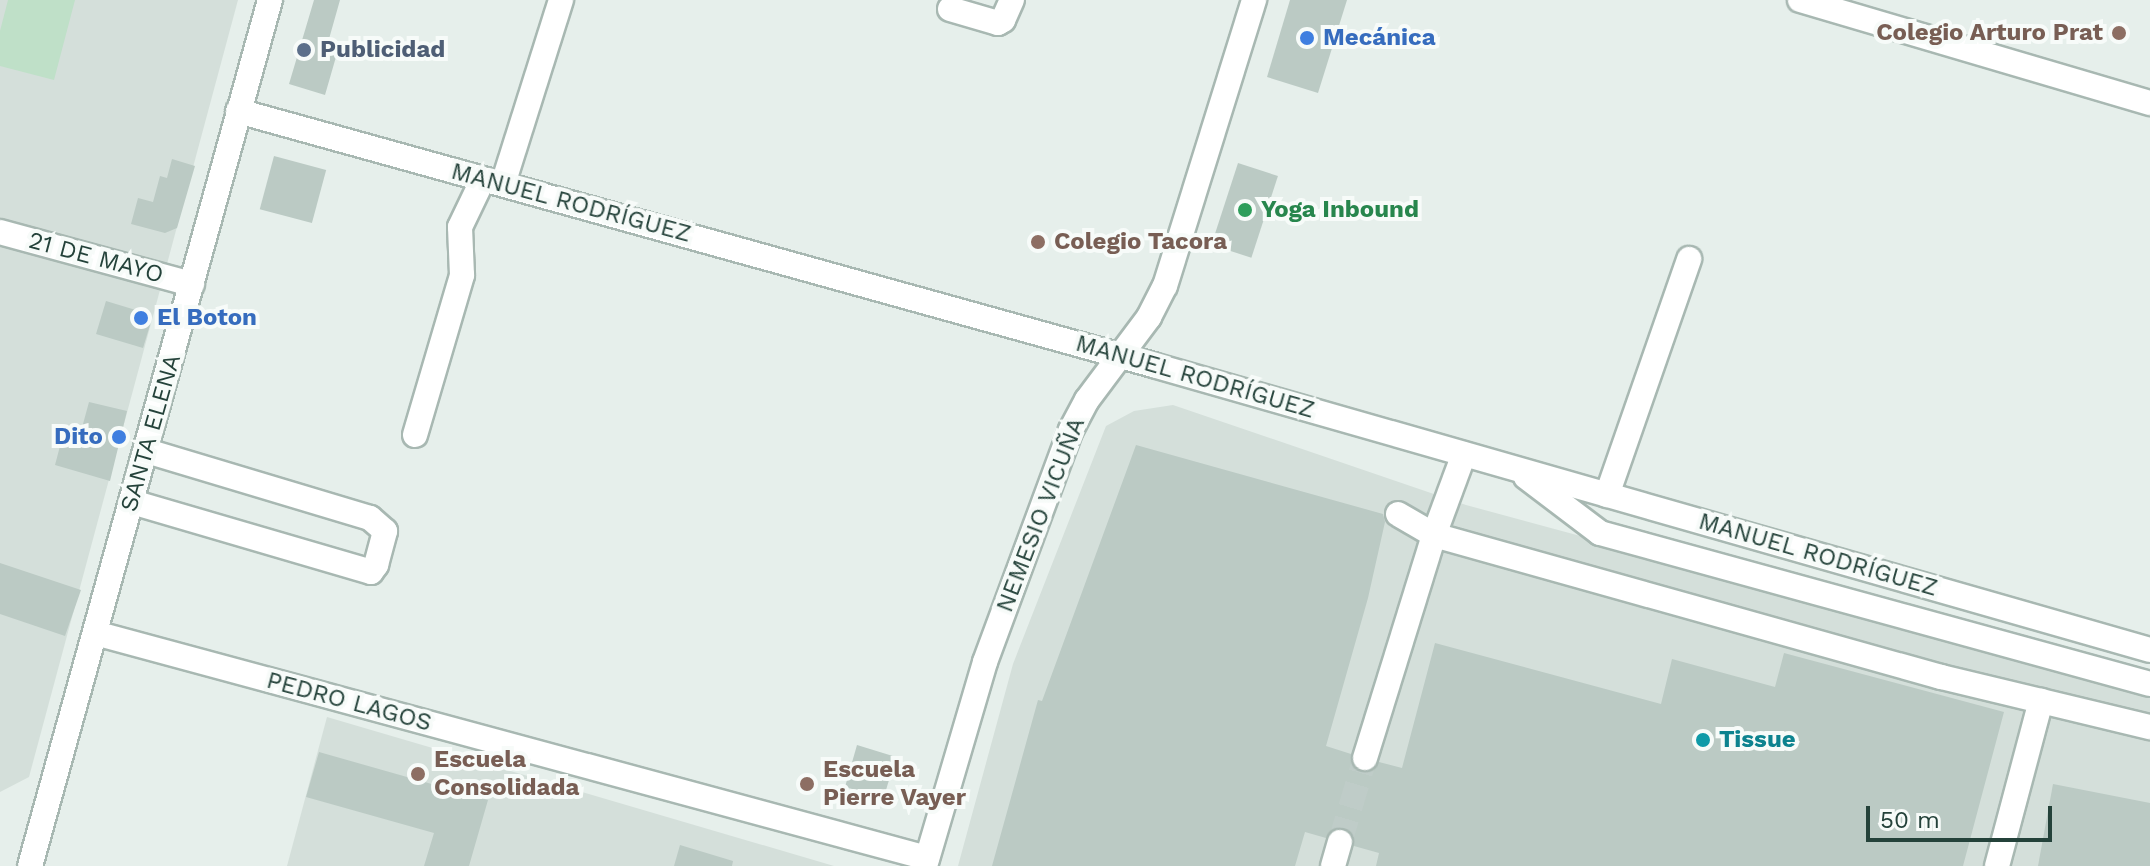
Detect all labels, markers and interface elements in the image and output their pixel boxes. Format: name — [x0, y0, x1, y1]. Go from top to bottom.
place label: Colegio Arturo Prat — [1876, 19, 2103, 47]
place label: Mecánica — [1323, 24, 1436, 52]
marker: Colegio Arturo Prat — [2110, 24, 2128, 42]
marker: Mecánica — [1298, 29, 1316, 47]
place label: Publicidad — [320, 36, 445, 64]
marker: Publicidad — [295, 41, 313, 59]
street label: MANUEL RODRÍGUEZ — [448, 157, 694, 249]
place label: Yoga Inbound — [1261, 196, 1419, 224]
marker: Yoga Inbound — [1236, 201, 1254, 219]
street label: 21 DE MAYO — [25, 226, 167, 290]
place label: Colegio Tacora — [1054, 228, 1228, 256]
marker: Colegio Tacora — [1029, 233, 1047, 251]
place label: El Boton — [157, 304, 257, 332]
marker: El Boton — [132, 309, 150, 327]
street label: MANUEL RODRÍGUEZ — [1072, 329, 1318, 425]
street label: SANTA ELENA — [115, 350, 187, 516]
street label: NEMESIO VICUÑA — [990, 413, 1092, 617]
place label: Dito — [54, 423, 103, 451]
marker: Dito — [110, 428, 128, 446]
street label: MANUEL RODRÍGUEZ — [1695, 507, 1941, 603]
street label: PEDRO LAGOS — [263, 666, 435, 738]
place label: Tissue — [1719, 726, 1796, 754]
marker: Tissue — [1694, 731, 1712, 749]
place label: Escuela Consolidada — [434, 746, 579, 802]
place label: Escuela Pierre Vayer — [823, 756, 967, 812]
marker: Escuela Consolidada — [409, 765, 427, 783]
marker: Escuela Pierre Vayer — [798, 775, 816, 793]
scale bar — [1870, 790, 2056, 840]
text: 50 m — [1880, 806, 1940, 834]

